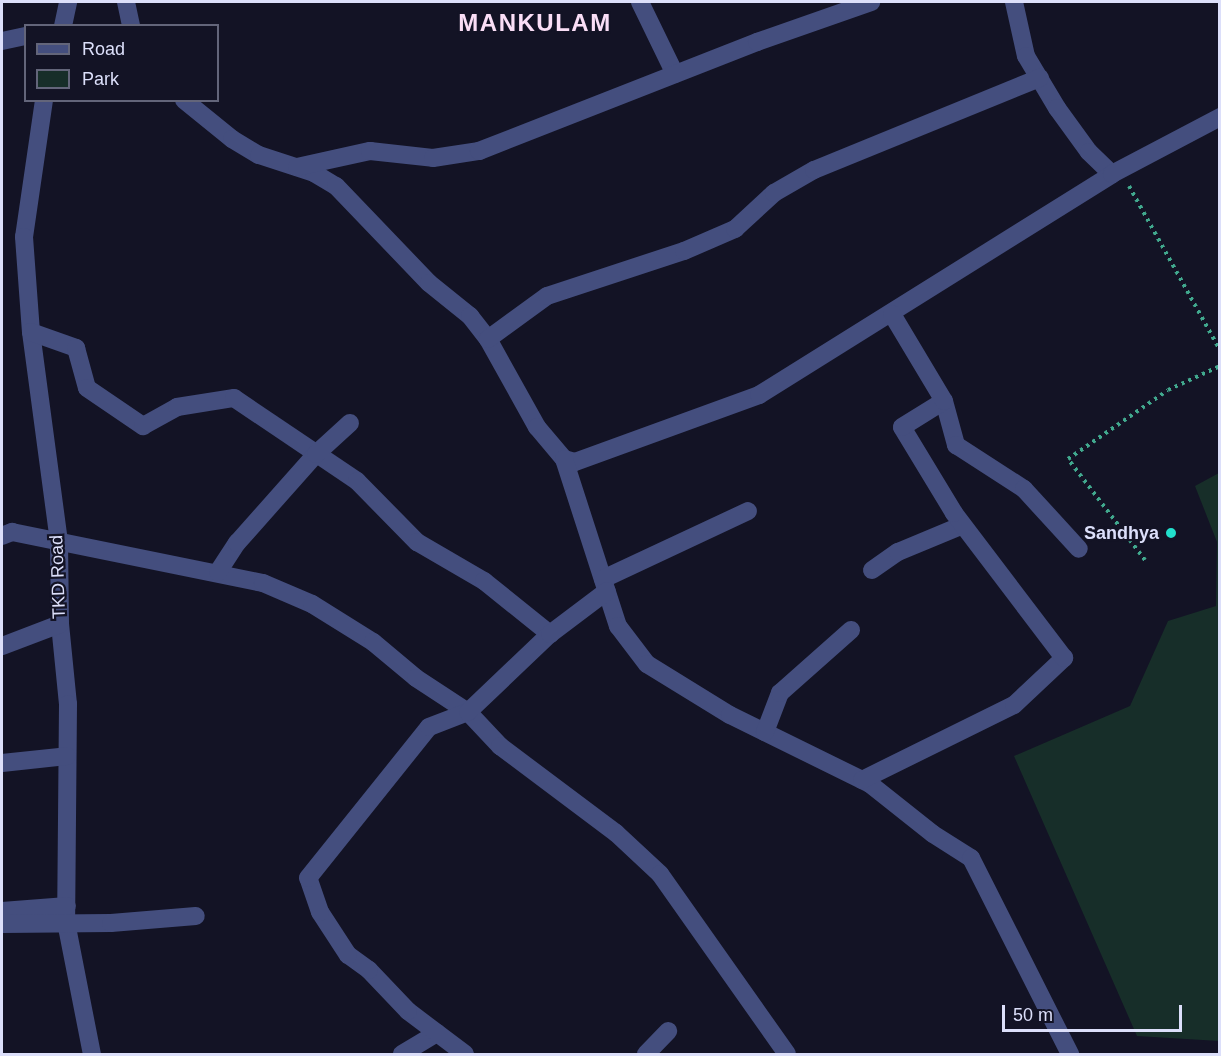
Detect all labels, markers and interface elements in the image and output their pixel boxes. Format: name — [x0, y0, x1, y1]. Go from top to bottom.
district label: MANKULAM — [458, 9, 612, 37]
legend — [24, 24, 219, 102]
text: Road — [82, 39, 125, 59]
text: Park — [82, 69, 119, 89]
place label: Sandhya — [1084, 522, 1159, 544]
marker: Sandhya — [1164, 526, 1178, 540]
street label: TKD Road — [46, 535, 70, 619]
scale bar — [1005, 993, 1185, 1031]
text: 50 m — [1013, 1005, 1053, 1025]

